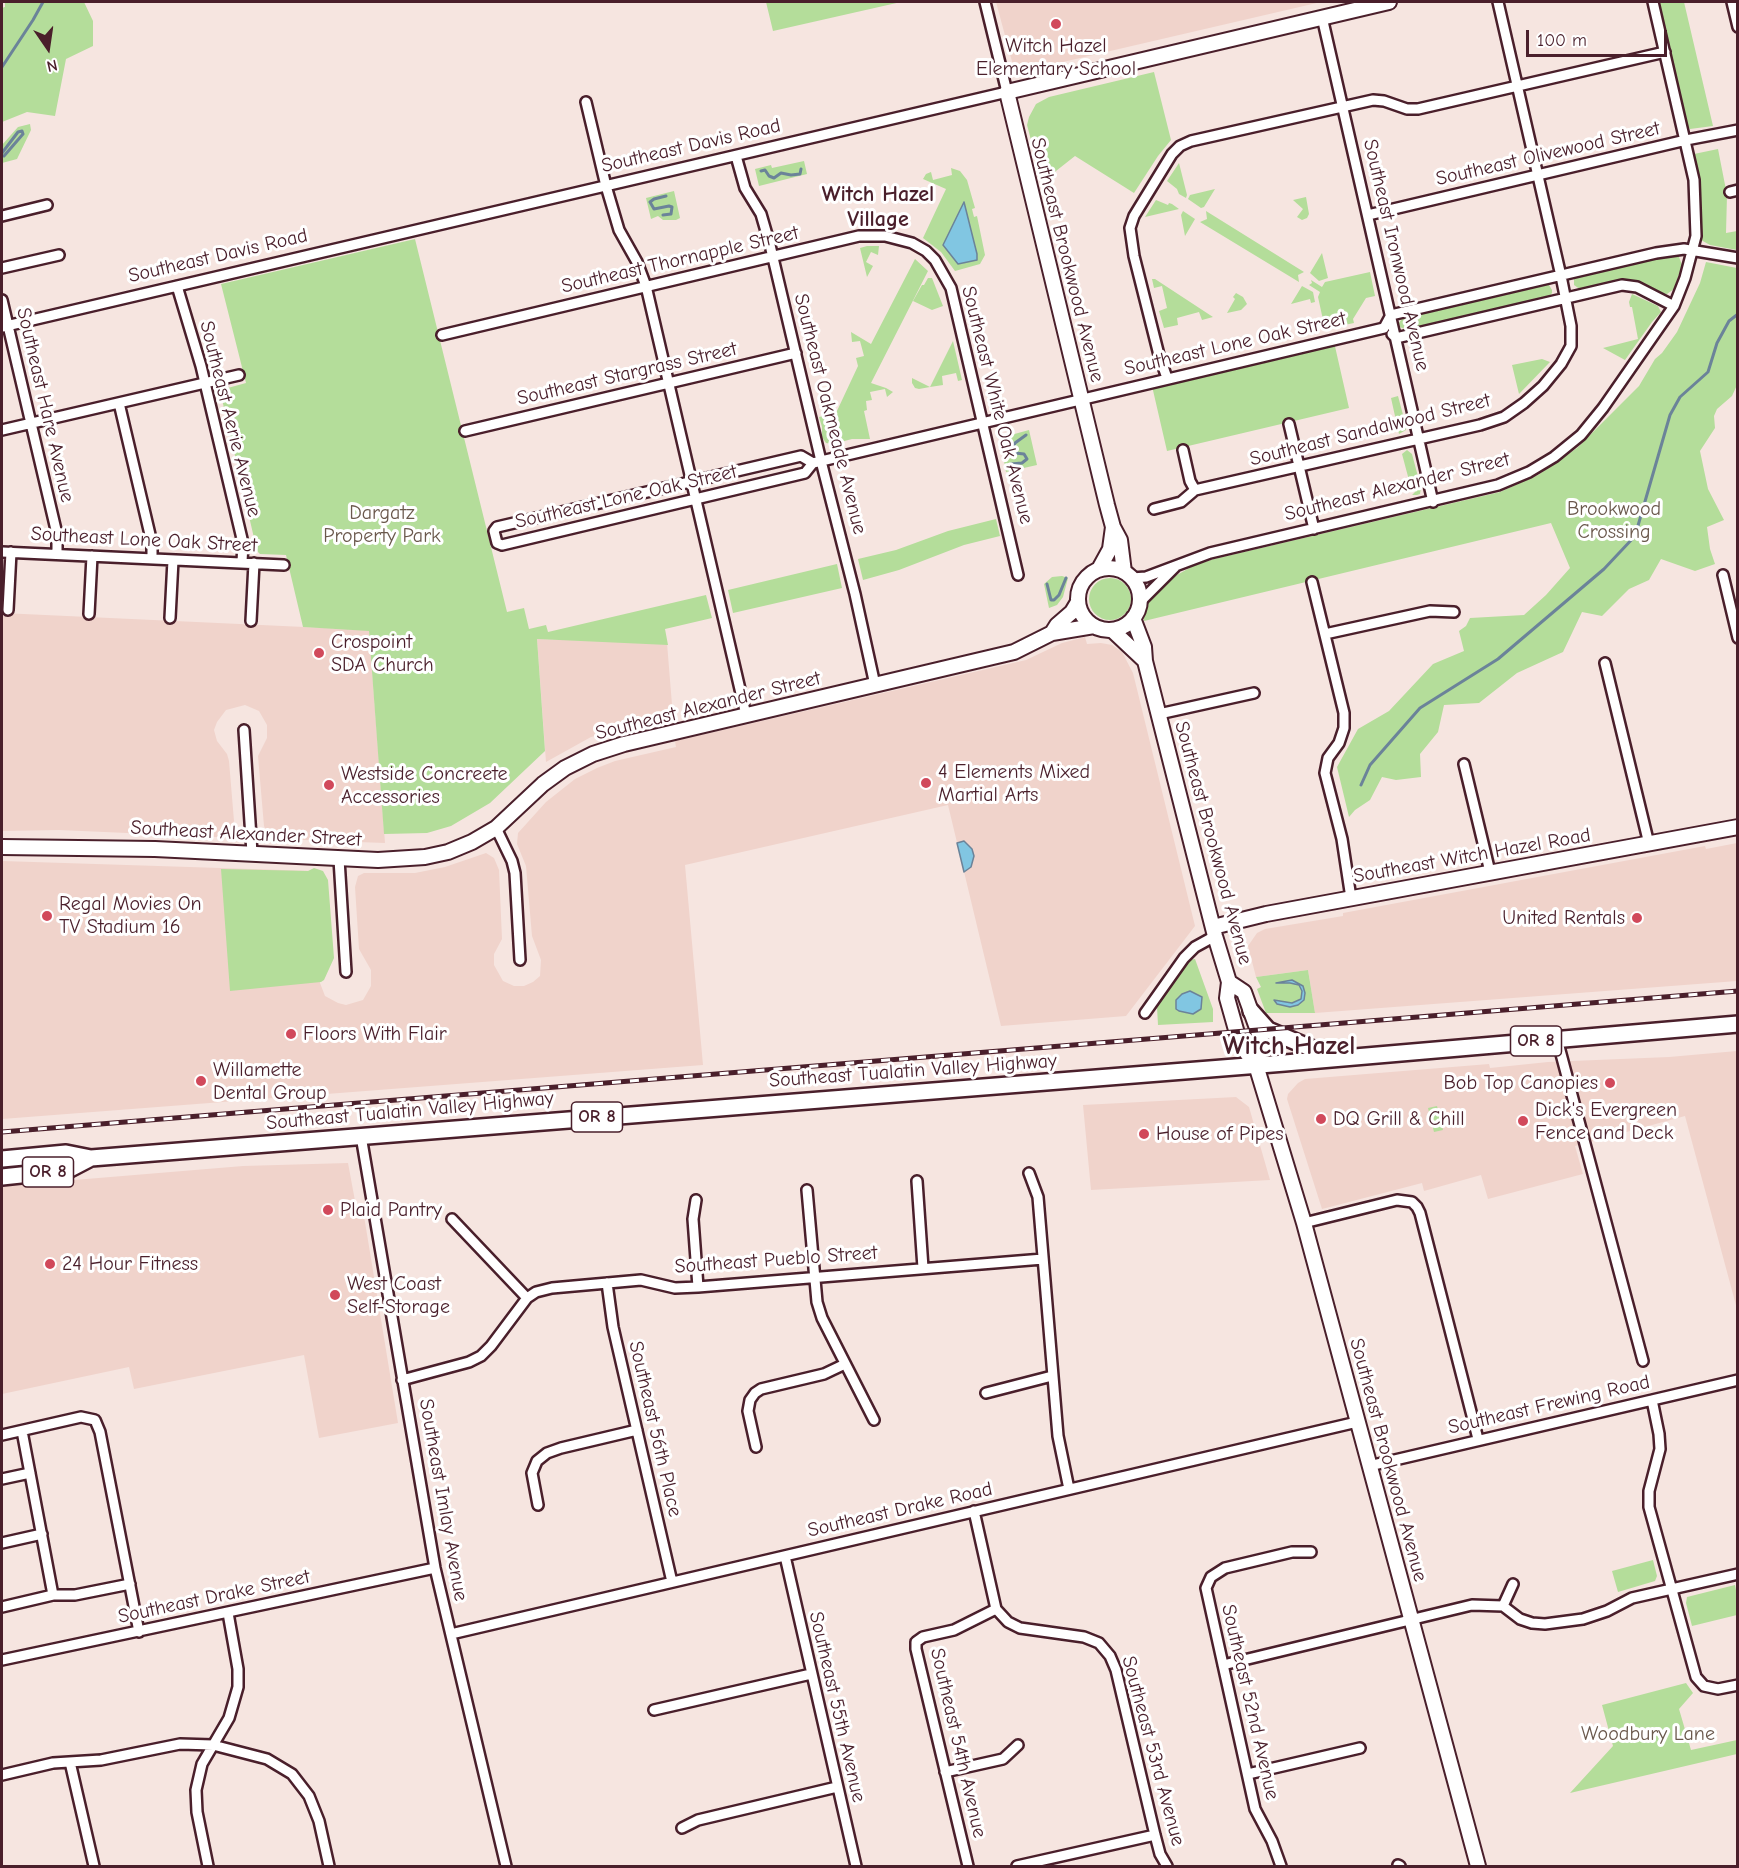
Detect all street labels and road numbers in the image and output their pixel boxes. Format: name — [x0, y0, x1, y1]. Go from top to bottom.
street label: Southeast Davis Road — [599, 114, 783, 178]
street label: Southeast Olivewood Street — [1434, 117, 1662, 191]
street label: Southeast Brookwood Avenue — [1025, 135, 1109, 385]
street label: Southeast Ironwood Avenue — [1358, 137, 1434, 373]
street label: Southeast Thornapple Street — [559, 221, 801, 299]
street label: Southeast Davis Road — [126, 224, 310, 288]
street label: Southeast White Oak Avenue — [956, 284, 1038, 526]
street label: Southeast Oakmeade Avenue — [788, 291, 872, 537]
street label: Southeast Hare Avenue — [11, 305, 79, 505]
street label: Southeast Lone Oak Street — [1122, 307, 1348, 381]
street label: Southeast Aerie Avenue — [194, 319, 266, 519]
street label: Southeast Stargrass Street — [515, 337, 739, 411]
street label: Southeast Sandalwood Street — [1247, 388, 1493, 472]
street label: Southeast Alexander Street — [1282, 447, 1512, 527]
street label: Southeast Lone Oak Street — [513, 460, 739, 534]
street label: Southeast Lone Oak Street — [30, 522, 258, 558]
street label: Southeast Alexander Street — [593, 666, 823, 746]
street label: Southeast Brookwood Avenue — [1169, 719, 1257, 967]
street label: Southeast Alexander Street — [130, 816, 362, 852]
street label: Southeast Witch Hazel Road — [1351, 823, 1593, 889]
road number: OR 8 — [1510, 1026, 1562, 1056]
street label: Southeast Tualatin Valley Highway — [768, 1049, 1058, 1093]
street label: Southeast Tualatin Valley Highway — [265, 1086, 555, 1136]
road number: OR 8 — [572, 1102, 622, 1132]
road number: OR 8 — [22, 1157, 74, 1187]
street label: Southeast Pueblo Street — [674, 1241, 878, 1279]
street label: Southeast Brookwood Avenue — [1344, 1336, 1432, 1584]
street label: Southeast 56th Place — [623, 1339, 687, 1519]
street label: Southeast Frewing Road — [1446, 1370, 1652, 1440]
street label: Southeast Imlay Avenue — [413, 1397, 473, 1603]
street label: Southeast Drake Road — [805, 1477, 995, 1543]
street label: Southeast Drake Street — [116, 1565, 312, 1629]
street label: Southeast 52nd Avenue — [1216, 1602, 1284, 1802]
street label: Southeast 55th Avenue — [803, 1609, 871, 1805]
street label: Southeast 54th Avenue — [925, 1646, 991, 1840]
street label: Southeast 53rd Avenue — [1116, 1653, 1190, 1849]

